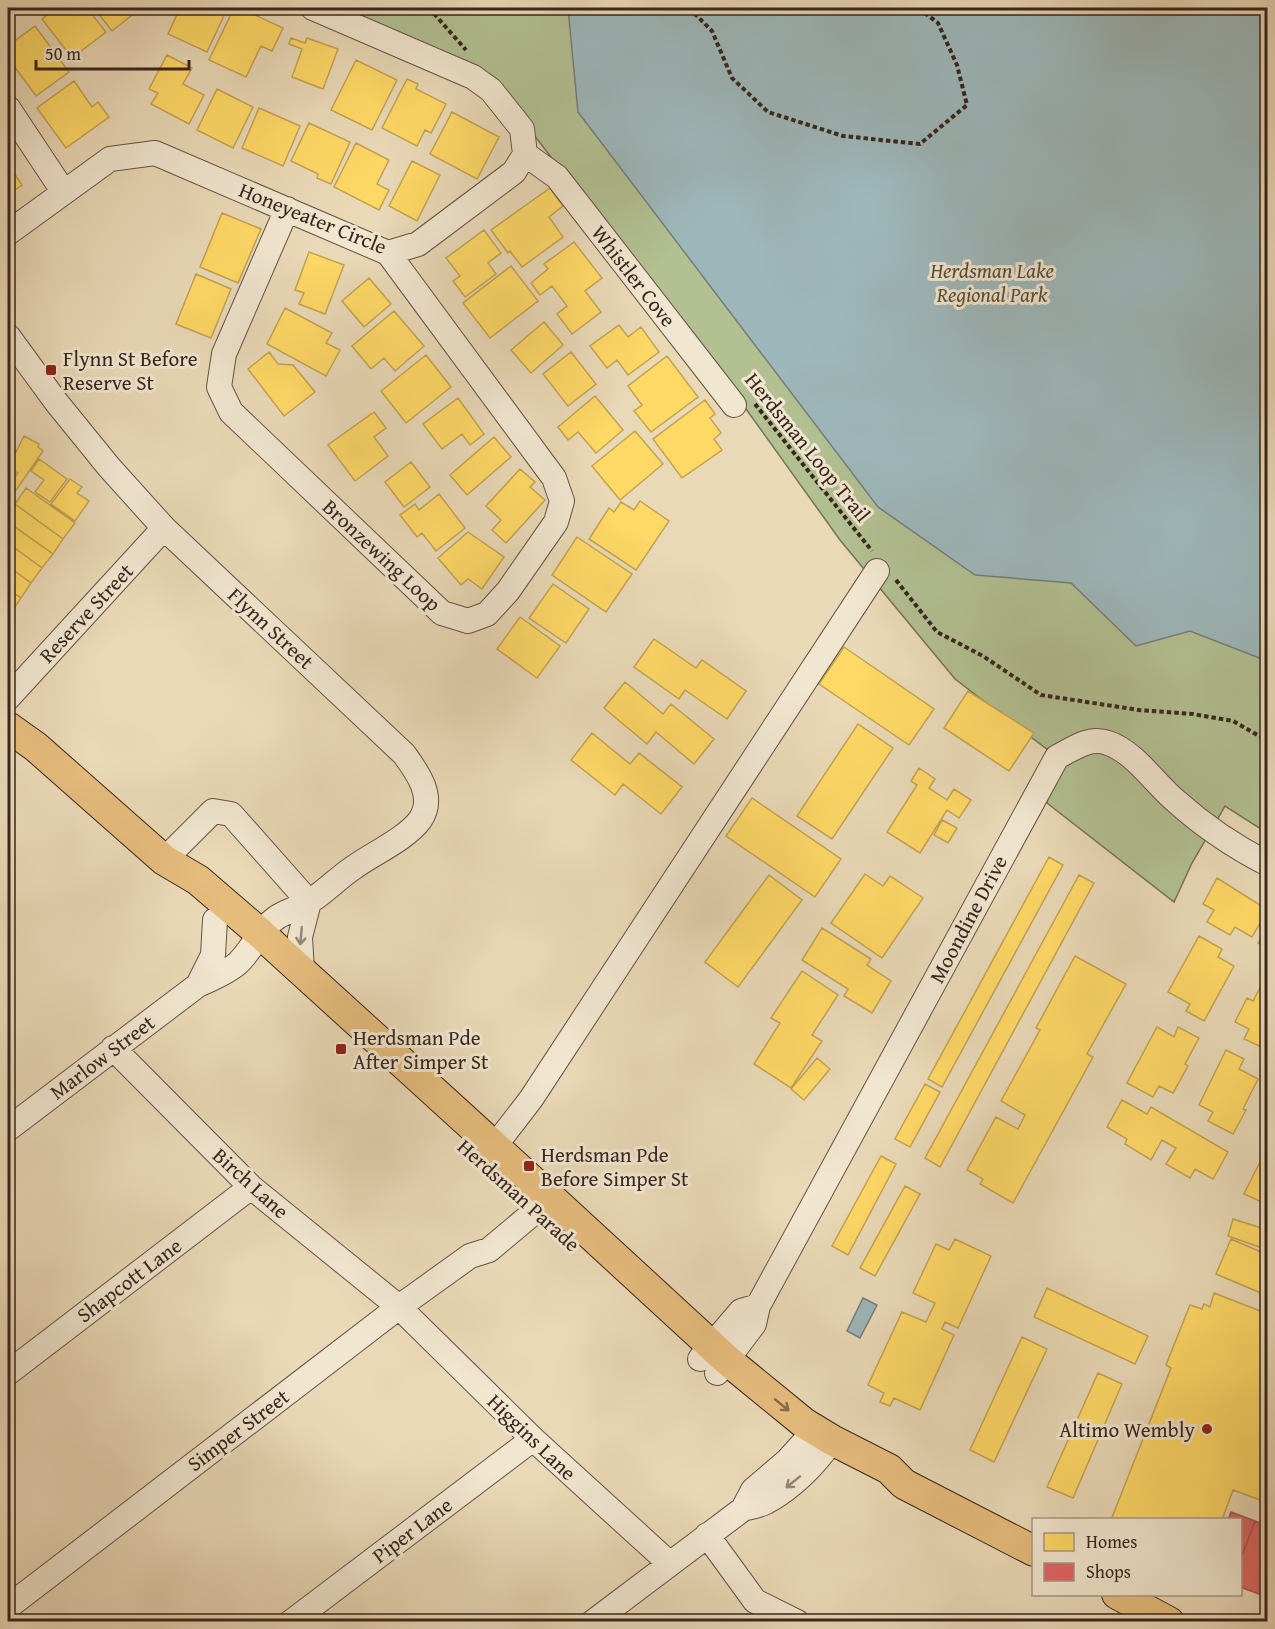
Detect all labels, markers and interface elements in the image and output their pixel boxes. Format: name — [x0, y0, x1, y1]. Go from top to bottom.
scale bar — [36, 33, 189, 71]
text: 50 m — [45, 40, 81, 67]
street label: Honeyeater Circle — [234, 174, 392, 262]
street label: Whistler Cove — [584, 218, 684, 334]
park label: Herdsman Lake Regional Park — [929, 255, 1054, 310]
place label: Flynn St Before Reserve St — [63, 343, 198, 398]
marker: Flynn St Before Reserve St — [44, 363, 58, 377]
street label: Herdsman Loop Trail — [738, 365, 878, 529]
street label: Bronzewing Loop — [316, 492, 448, 618]
street label: Reserve Street — [32, 556, 141, 670]
street label: Flynn Street — [221, 580, 321, 677]
street label: Moondine Drive — [921, 849, 1015, 988]
one-way arrow — [295, 926, 306, 946]
street label: Marlow Street — [43, 1007, 162, 1107]
place label: Herdsman Pde After Simper St — [353, 1022, 489, 1077]
marker: Herdsman Pde After Simper St — [334, 1042, 348, 1056]
street label: Herdsman Parade — [451, 1131, 587, 1259]
place label: Herdsman Pde Before Simper St — [541, 1139, 689, 1194]
street label: Birch Lane — [206, 1140, 296, 1226]
marker: Herdsman Pde Before Simper St — [522, 1159, 536, 1173]
street label: Shapcott Lane — [70, 1230, 188, 1330]
street label: Simper Street — [180, 1381, 296, 1479]
street label: Higgins Lane — [481, 1387, 584, 1488]
one-way arrow — [773, 1398, 789, 1411]
place label: Altimo Wembly — [1059, 1414, 1196, 1445]
marker: Altimo Wembly — [1200, 1422, 1214, 1436]
one-way arrow — [786, 1475, 801, 1489]
street label: Piper Lane — [365, 1489, 459, 1571]
legend — [1032, 1518, 1242, 1596]
text: Homes — [1086, 1528, 1137, 1555]
text: Shops — [1086, 1558, 1131, 1585]

